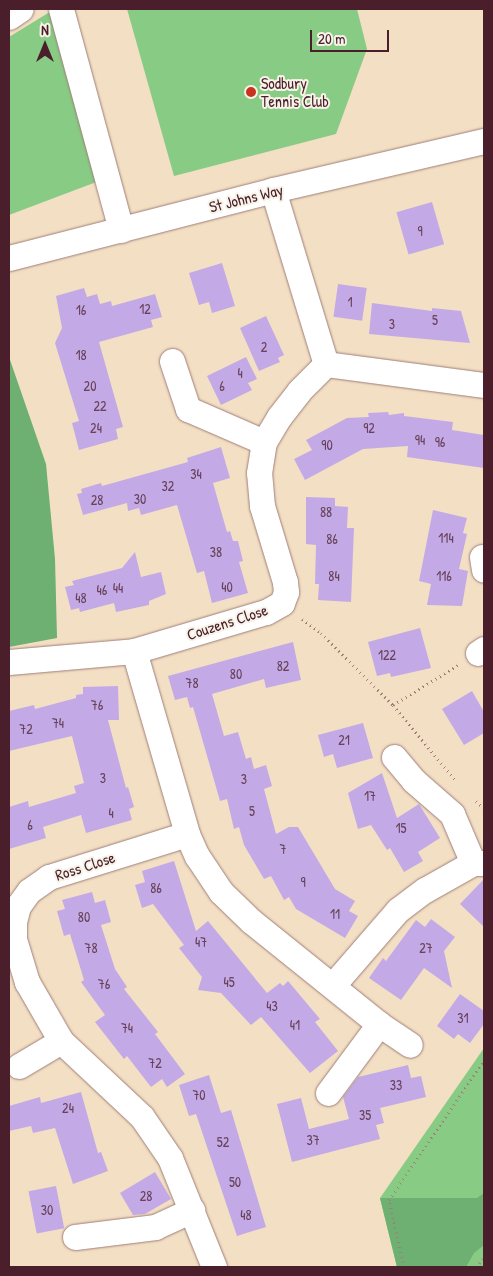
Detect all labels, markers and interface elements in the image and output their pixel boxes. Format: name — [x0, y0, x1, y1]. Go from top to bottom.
north arrow — [20, 20, 70, 70]
text: N — [41, 20, 49, 39]
scale bar — [313, 20, 392, 52]
text: 20 m — [318, 28, 345, 49]
place label: Sodbury Tennis Club — [261, 73, 329, 111]
marker: Sodbury Tennis Club — [245, 86, 257, 98]
street label: St Johns Way — [207, 180, 285, 216]
house number: 9 — [417, 223, 423, 239]
house number: 1 — [347, 294, 353, 310]
house number: 12 — [139, 301, 151, 317]
house number: 16 — [76, 302, 86, 318]
house number: 5 — [432, 312, 438, 328]
house number: 3 — [389, 316, 395, 332]
house number: 2 — [261, 339, 267, 355]
house number: 18 — [75, 347, 87, 363]
house number: 4 — [237, 365, 243, 381]
house number: 20 — [84, 378, 96, 394]
house number: 6 — [219, 378, 225, 394]
house number: 22 — [93, 398, 107, 414]
house number: 24 — [90, 420, 102, 436]
house number: 92 — [363, 420, 375, 436]
house number: 94 — [415, 432, 425, 448]
house number: 96 — [435, 434, 445, 450]
house number: 90 — [321, 437, 333, 453]
house number: 34 — [190, 466, 202, 482]
house number: 32 — [162, 478, 174, 494]
house number: 30 — [134, 491, 146, 507]
house number: 28 — [91, 492, 103, 508]
house number: 88 — [320, 504, 332, 520]
house number: 114 — [438, 530, 454, 546]
house number: 86 — [326, 531, 338, 547]
house number: 38 — [210, 544, 222, 560]
house number: 84 — [328, 568, 340, 584]
house number: 116 — [436, 568, 452, 584]
house number: 40 — [221, 579, 233, 595]
house number: 44 — [113, 580, 123, 596]
house number: 46 — [97, 582, 107, 598]
house number: 48 — [75, 590, 87, 606]
street label: Couzens Close — [184, 600, 270, 644]
house number: 122 — [378, 647, 396, 663]
house number: 82 — [277, 658, 289, 674]
house number: 80 — [230, 666, 242, 682]
house number: 78 — [186, 675, 198, 691]
house number: 76 — [91, 697, 103, 713]
house number: 74 — [52, 715, 64, 731]
house number: 72 — [19, 721, 33, 737]
house number: 21 — [338, 732, 350, 748]
house number: 3 — [100, 770, 106, 786]
house number: 3 — [241, 771, 247, 787]
house number: 17 — [364, 788, 376, 804]
house number: 5 — [249, 803, 255, 819]
house number: 4 — [108, 805, 114, 821]
house number: 6 — [27, 817, 33, 833]
house number: 15 — [395, 820, 407, 836]
house number: 7 — [280, 841, 286, 857]
street label: Ross Close — [53, 847, 117, 885]
house number: 9 — [300, 874, 306, 890]
house number: 86 — [150, 880, 162, 896]
house number: 11 — [330, 906, 340, 922]
house number: 80 — [78, 909, 90, 925]
house number: 47 — [195, 934, 207, 950]
house number: 78 — [85, 940, 97, 956]
house number: 27 — [419, 940, 433, 956]
house number: 45 — [223, 974, 235, 990]
house number: 76 — [98, 976, 110, 992]
house number: 43 — [266, 998, 278, 1014]
house number: 31 — [457, 1010, 469, 1026]
house number: 41 — [290, 1017, 300, 1033]
house number: 74 — [121, 1020, 133, 1036]
house number: 72 — [148, 1055, 162, 1071]
house number: 33 — [390, 1077, 402, 1093]
house number: 70 — [192, 1087, 206, 1103]
house number: 24 — [62, 1100, 74, 1116]
house number: 35 — [359, 1107, 371, 1123]
house number: 37 — [306, 1132, 320, 1148]
house number: 52 — [217, 1134, 229, 1150]
house number: 50 — [229, 1174, 241, 1190]
house number: 28 — [140, 1188, 152, 1204]
house number: 30 — [41, 1202, 53, 1218]
house number: 48 — [240, 1207, 252, 1223]

